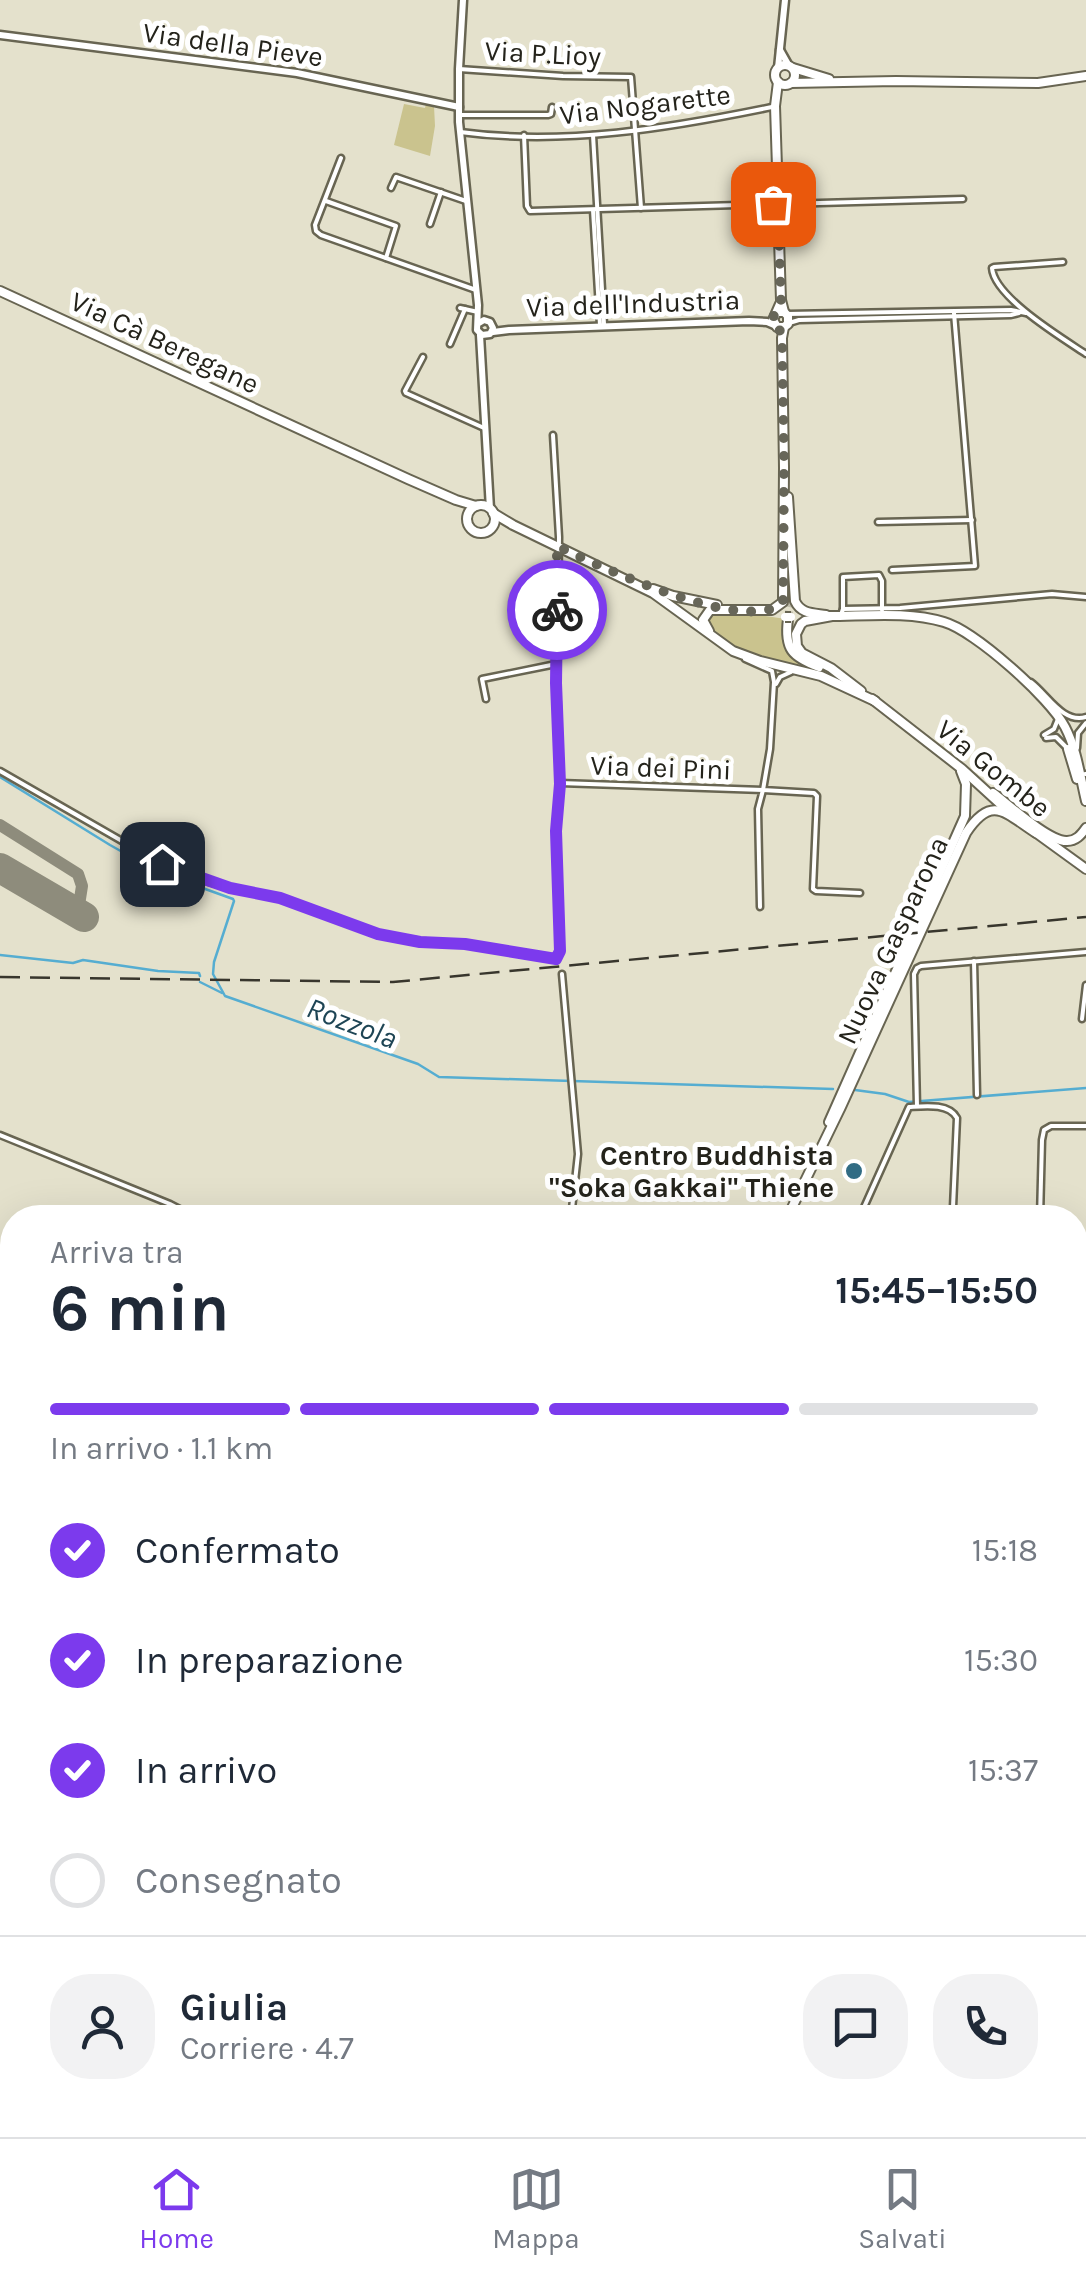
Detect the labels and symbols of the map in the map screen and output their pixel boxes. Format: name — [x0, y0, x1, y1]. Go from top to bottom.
street label: Via della Pieve — [141, 16, 325, 73]
street label: Via P.Lioy — [484, 34, 602, 73]
street label: Via Nogarette — [558, 78, 732, 131]
pin — [731, 162, 816, 247]
street label: Via dell'Industria — [525, 283, 741, 324]
street label: Via Cà Beregane — [65, 284, 264, 401]
courier — [507, 560, 607, 660]
street label: Via Gombe — [930, 713, 1057, 824]
street label: Via dei Pini — [590, 749, 732, 786]
pin — [120, 822, 205, 907]
street label: Nuova Gasparona — [830, 831, 955, 1049]
water label: Rozzola — [302, 989, 402, 1057]
place label: Centro Buddhista "Soka Gakkai" Thiene — [549, 1139, 834, 1204]
marker: Centro Buddhista "Soka Gakkai" Thiene — [843, 1160, 865, 1182]

